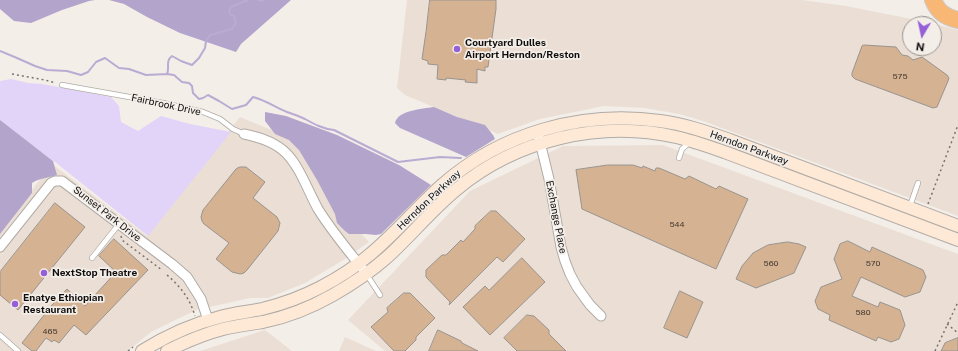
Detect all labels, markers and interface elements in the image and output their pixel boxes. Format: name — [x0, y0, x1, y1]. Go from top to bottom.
north arrow — [902, 16, 942, 56]
place label: Courtyard Dulles Airport Herndon/Reston — [465, 37, 580, 60]
text: N — [915, 40, 925, 53]
marker: Courtyard Dulles Airport Herndon/Reston — [452, 44, 462, 54]
house number: 575 — [892, 72, 908, 82]
street label: Fairbrook Drive — [130, 92, 202, 118]
street label: Herndon Parkway — [708, 128, 790, 168]
street label: Herndon Parkway — [395, 167, 463, 233]
street label: Exchange Place — [543, 179, 569, 255]
street label: Sunset Park Drive — [71, 184, 143, 244]
house number: 544 — [669, 220, 685, 230]
house number: 560 — [764, 259, 778, 269]
house number: 570 — [866, 259, 880, 269]
place label: NextStop Theatre — [52, 267, 137, 279]
marker: NextStop Theatre — [39, 268, 49, 278]
place label: Enatye Ethiopian Restaurant — [23, 292, 103, 316]
marker: Enatye Ethiopian Restaurant — [10, 299, 20, 309]
house number: 580 — [855, 308, 871, 318]
house number: 465 — [42, 327, 58, 337]

